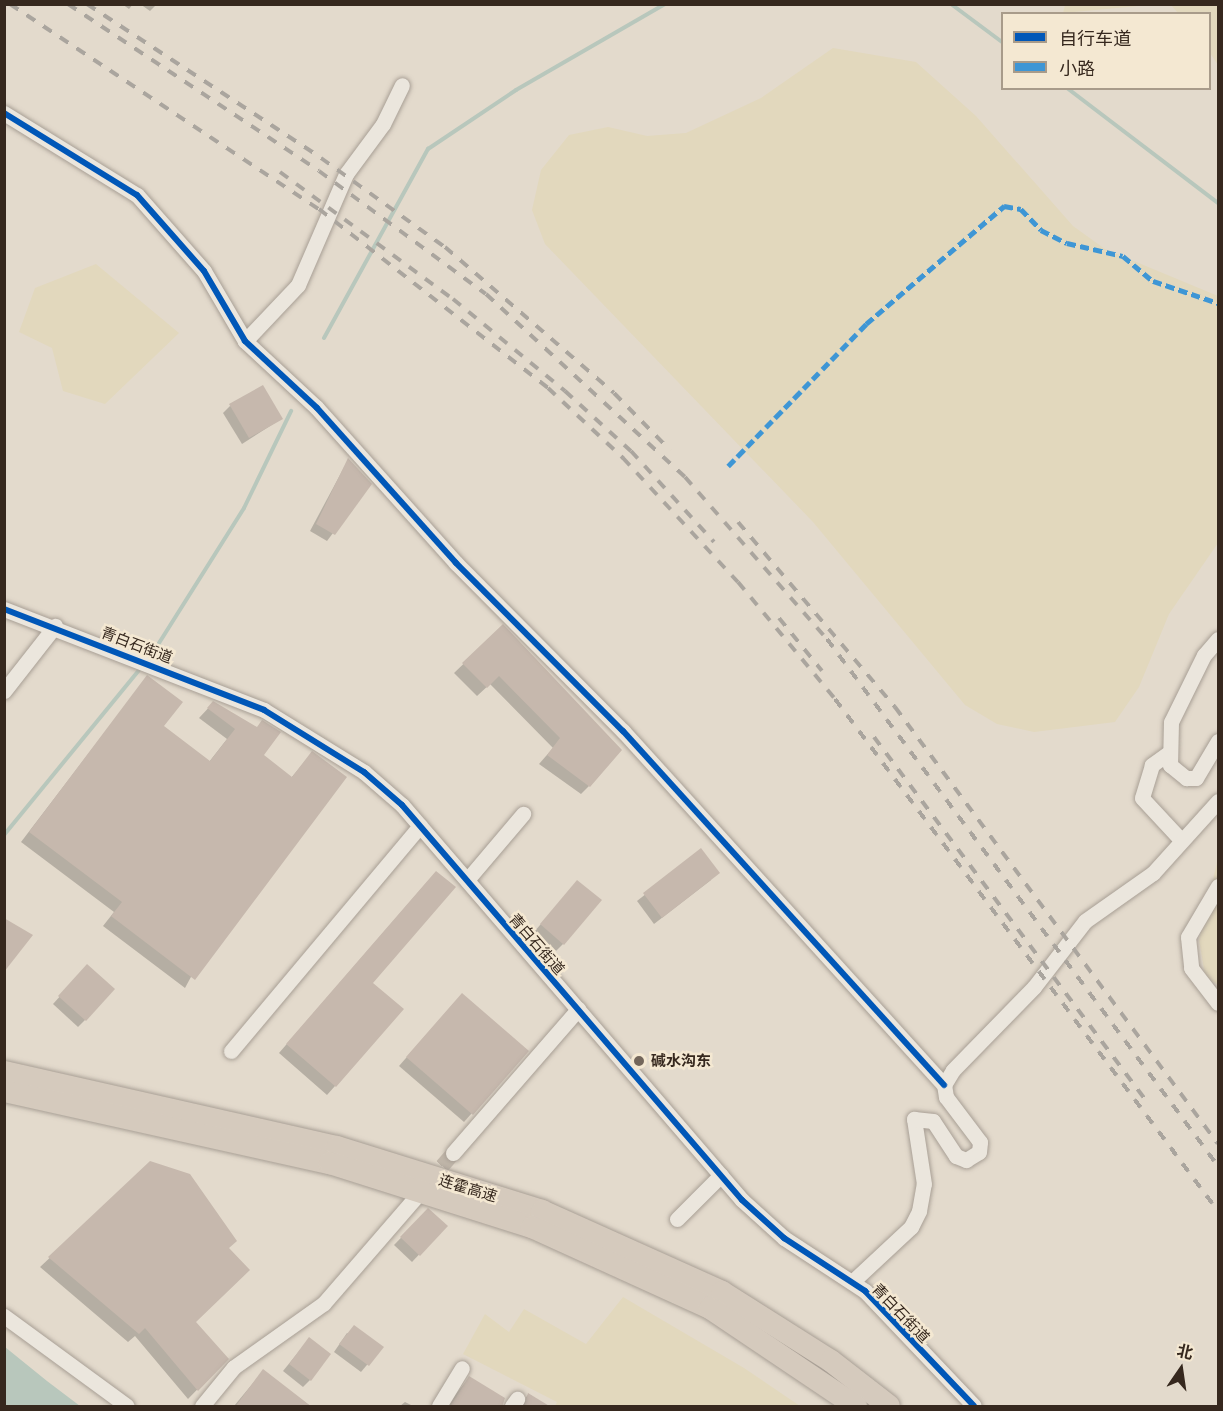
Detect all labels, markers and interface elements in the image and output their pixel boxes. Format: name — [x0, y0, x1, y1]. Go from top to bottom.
legend — [1001, 12, 1211, 90]
text: 自行车道 — [1059, 27, 1131, 50]
text: 小路 — [1059, 57, 1095, 80]
street label: 青白石街道 — [99, 623, 175, 667]
street label: 青白石街道 — [506, 910, 568, 978]
place label: 碱水沟东 — [651, 1052, 711, 1070]
marker: 碱水沟东 — [632, 1054, 646, 1068]
street label: 连霍高速 — [437, 1171, 499, 1205]
street label: 青白石街道 — [868, 1280, 934, 1346]
north arrow — [1151, 1339, 1211, 1399]
text: 北 — [1175, 1340, 1195, 1363]

